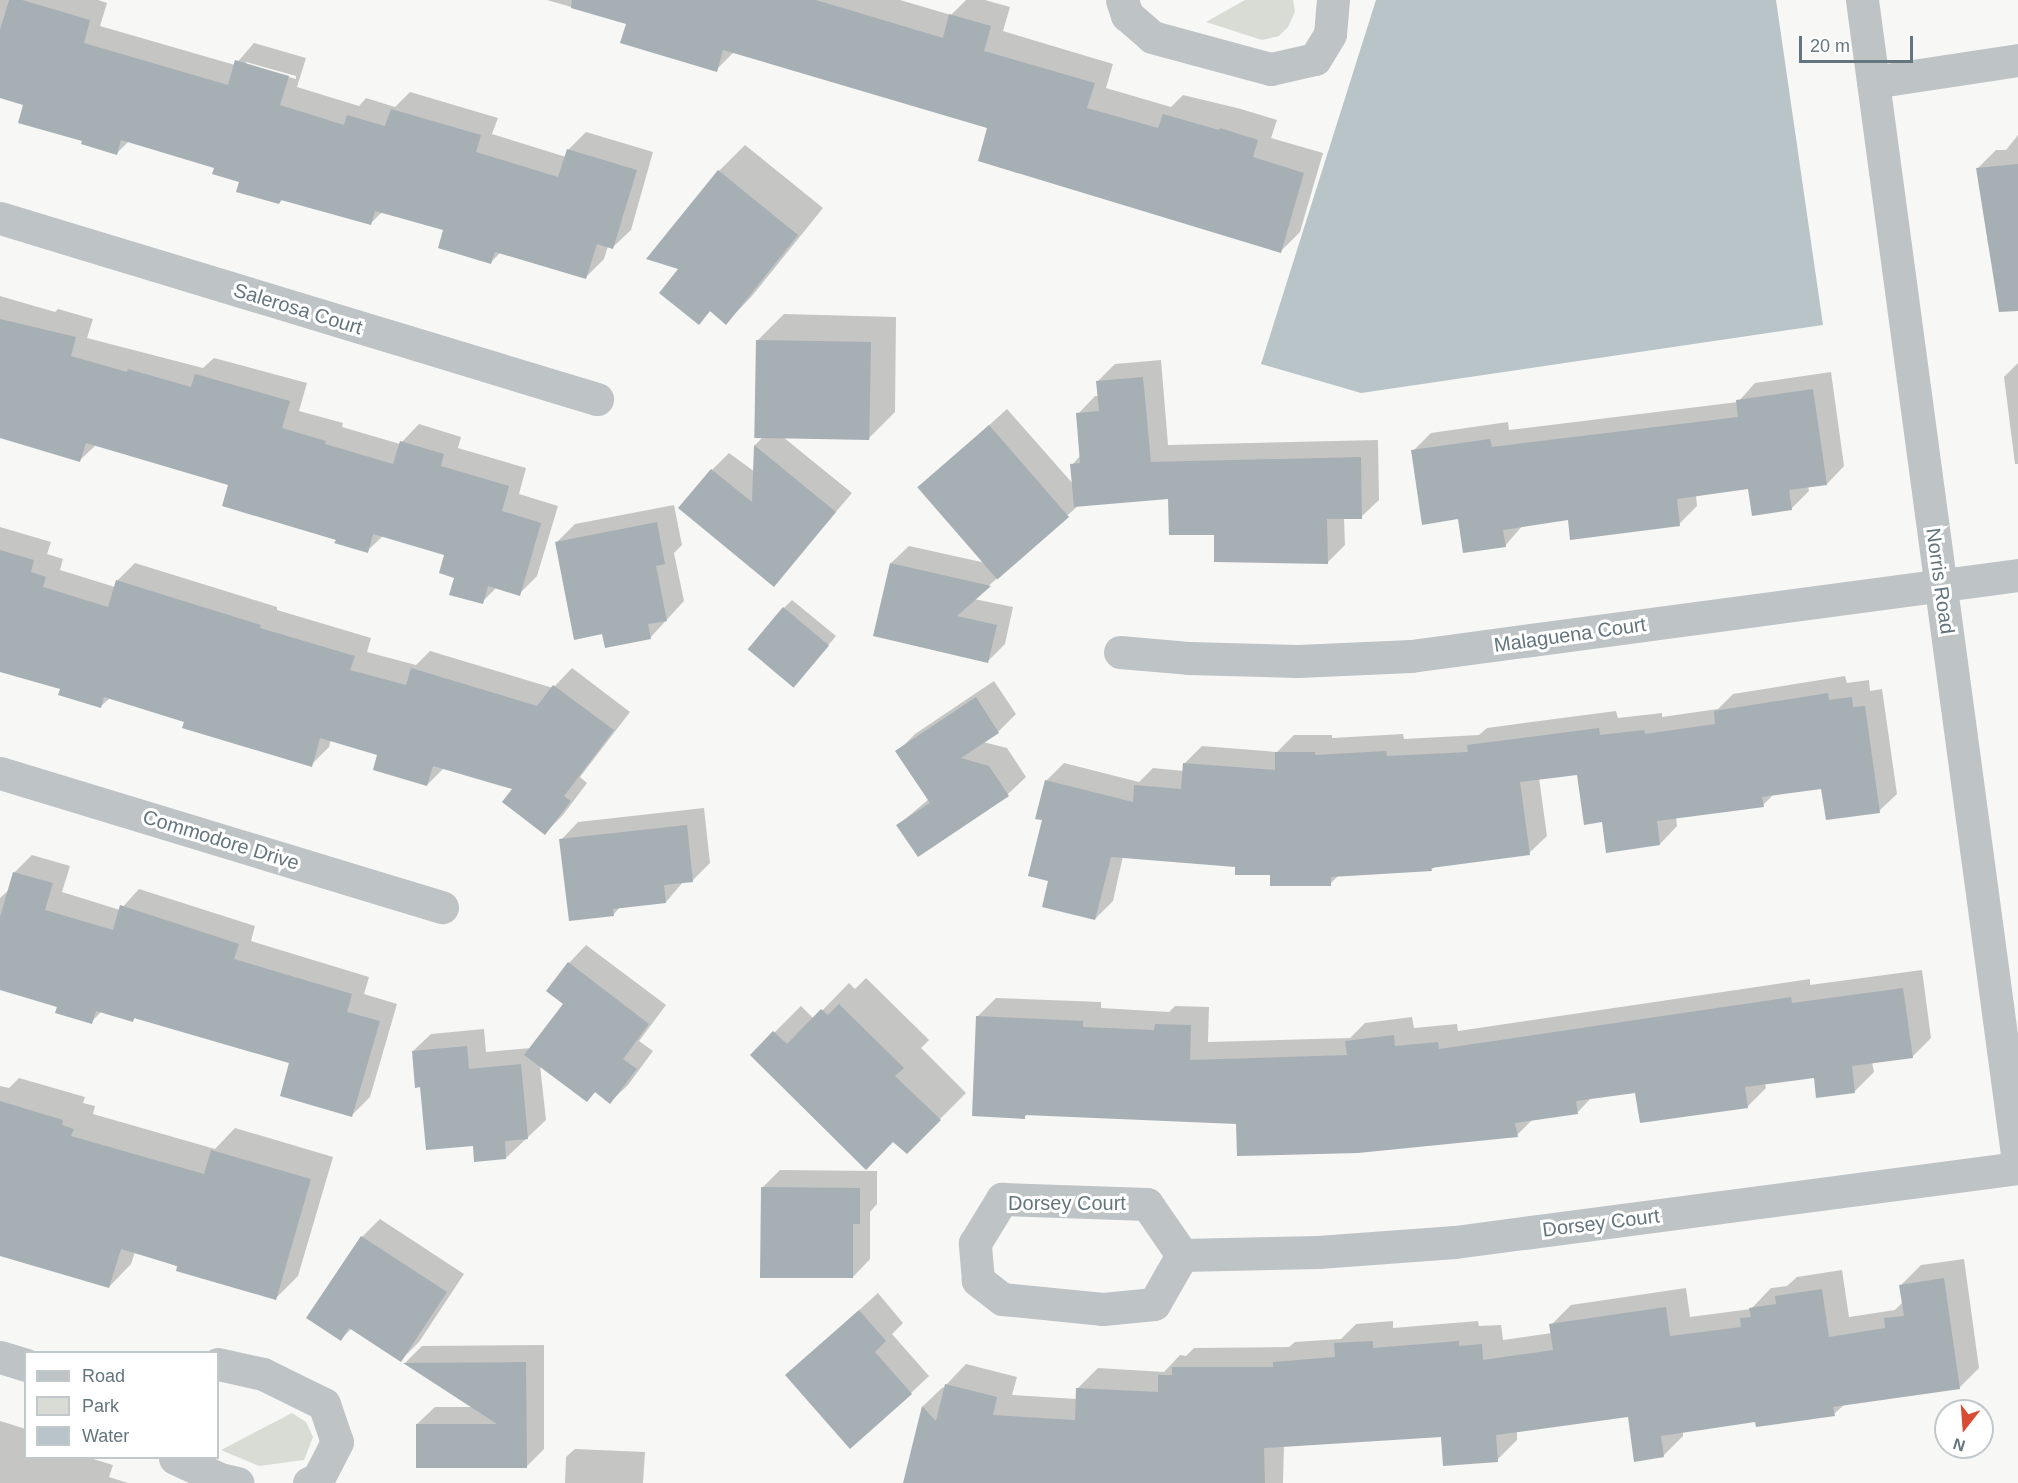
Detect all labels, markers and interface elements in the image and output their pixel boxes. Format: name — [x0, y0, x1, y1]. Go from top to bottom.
scale bar — [1802, 24, 1916, 62]
text: 20 m — [1810, 36, 1850, 56]
street label: Salerosa Court — [231, 278, 365, 340]
street label: Norris Road — [1921, 526, 1959, 636]
street label: Malaguena Court — [1492, 612, 1648, 658]
street label: Commodore Drive — [140, 805, 302, 875]
street label: Dorsey Court — [1008, 1191, 1126, 1215]
street label: Dorsey Court — [1541, 1204, 1661, 1242]
legend — [24, 1351, 219, 1459]
text: Road — [82, 1366, 125, 1386]
text: Park — [82, 1396, 119, 1416]
north arrow — [1934, 1399, 1994, 1459]
text: Water — [82, 1426, 129, 1446]
text: N — [1951, 1435, 1967, 1455]

